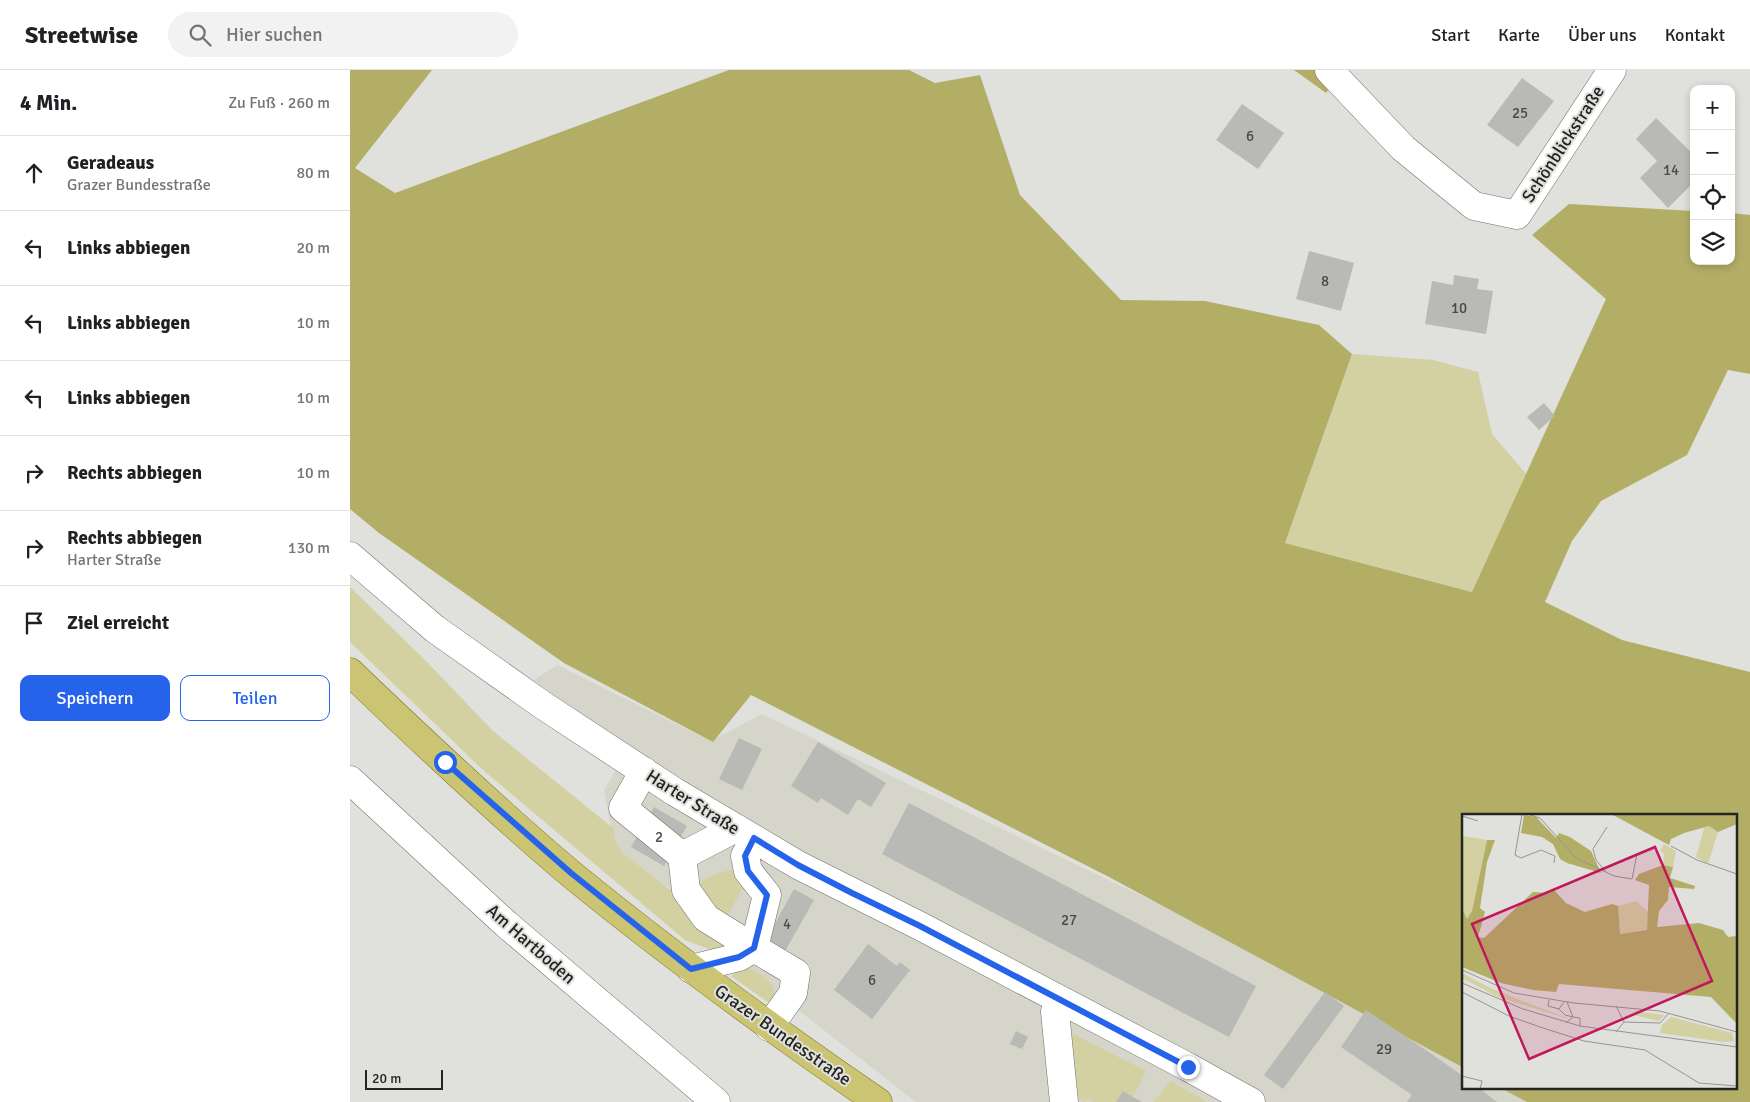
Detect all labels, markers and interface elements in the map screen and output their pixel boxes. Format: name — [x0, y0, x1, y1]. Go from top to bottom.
search box — [168, 12, 518, 57]
text: Streetwise — [25, 20, 138, 50]
icon: search — [186, 21, 214, 49]
text: Hier suchen — [226, 23, 323, 47]
text: Start — [1431, 24, 1470, 46]
text: Karte — [1498, 24, 1540, 46]
text: Über uns — [1568, 24, 1637, 46]
text: Kontakt — [1665, 24, 1725, 46]
street label: Schönblickstraße — [1517, 82, 1609, 206]
map controls — [1690, 85, 1735, 265]
button: + — [1690, 85, 1735, 130]
text: 4 Min. — [20, 90, 77, 116]
text: Zu Fuß · 260 m — [228, 93, 330, 113]
house number: 25 — [1512, 104, 1528, 122]
house number: 6 — [1246, 127, 1254, 145]
button: − — [1690, 130, 1735, 175]
text: Geradeaus — [67, 151, 154, 175]
icon: ahead — [20, 159, 48, 187]
house number: 14 — [1663, 161, 1679, 179]
text: 80 m — [296, 163, 330, 183]
text: Grazer Bundesstraße — [67, 175, 211, 195]
button: locate — [1690, 175, 1735, 220]
button: layers — [1690, 220, 1735, 265]
icon: left — [20, 234, 48, 262]
text: Links abbiegen — [67, 236, 190, 260]
text: 20 m — [296, 238, 330, 258]
house number: 8 — [1321, 272, 1329, 290]
house number: 10 — [1451, 299, 1467, 317]
icon: left — [20, 309, 48, 337]
text: Links abbiegen — [67, 311, 190, 335]
text: 10 m — [296, 313, 330, 333]
icon: left — [20, 384, 48, 412]
text: Links abbiegen — [67, 386, 190, 410]
text: 10 m — [296, 388, 330, 408]
icon: right — [20, 459, 48, 487]
text: Rechts abbiegen — [67, 461, 202, 485]
text: 10 m — [296, 463, 330, 483]
text: Rechts abbiegen — [67, 526, 202, 550]
icon: right — [20, 534, 48, 562]
text: 130 m — [288, 538, 330, 558]
text: Harter Straße — [67, 550, 161, 570]
icon: arrive — [20, 609, 48, 637]
text: Ziel erreicht — [67, 611, 169, 635]
button: Speichern — [20, 675, 170, 721]
button: Teilen — [180, 675, 330, 721]
route start — [434, 751, 457, 774]
street label: Harter Straße — [642, 765, 744, 839]
inset map — [1462, 814, 1738, 1090]
house number: 2 — [655, 828, 663, 846]
street label: Am Hartboden — [482, 899, 580, 989]
house number: 27 — [1061, 911, 1077, 929]
house number: 4 — [783, 915, 791, 933]
house number: 6 — [868, 971, 876, 989]
street label: Grazer Bundesstraße — [710, 980, 856, 1090]
house number: 29 — [1376, 1040, 1392, 1058]
route end — [1177, 1056, 1200, 1079]
scale bar — [365, 1067, 442, 1090]
text: 20 m — [372, 1070, 401, 1087]

